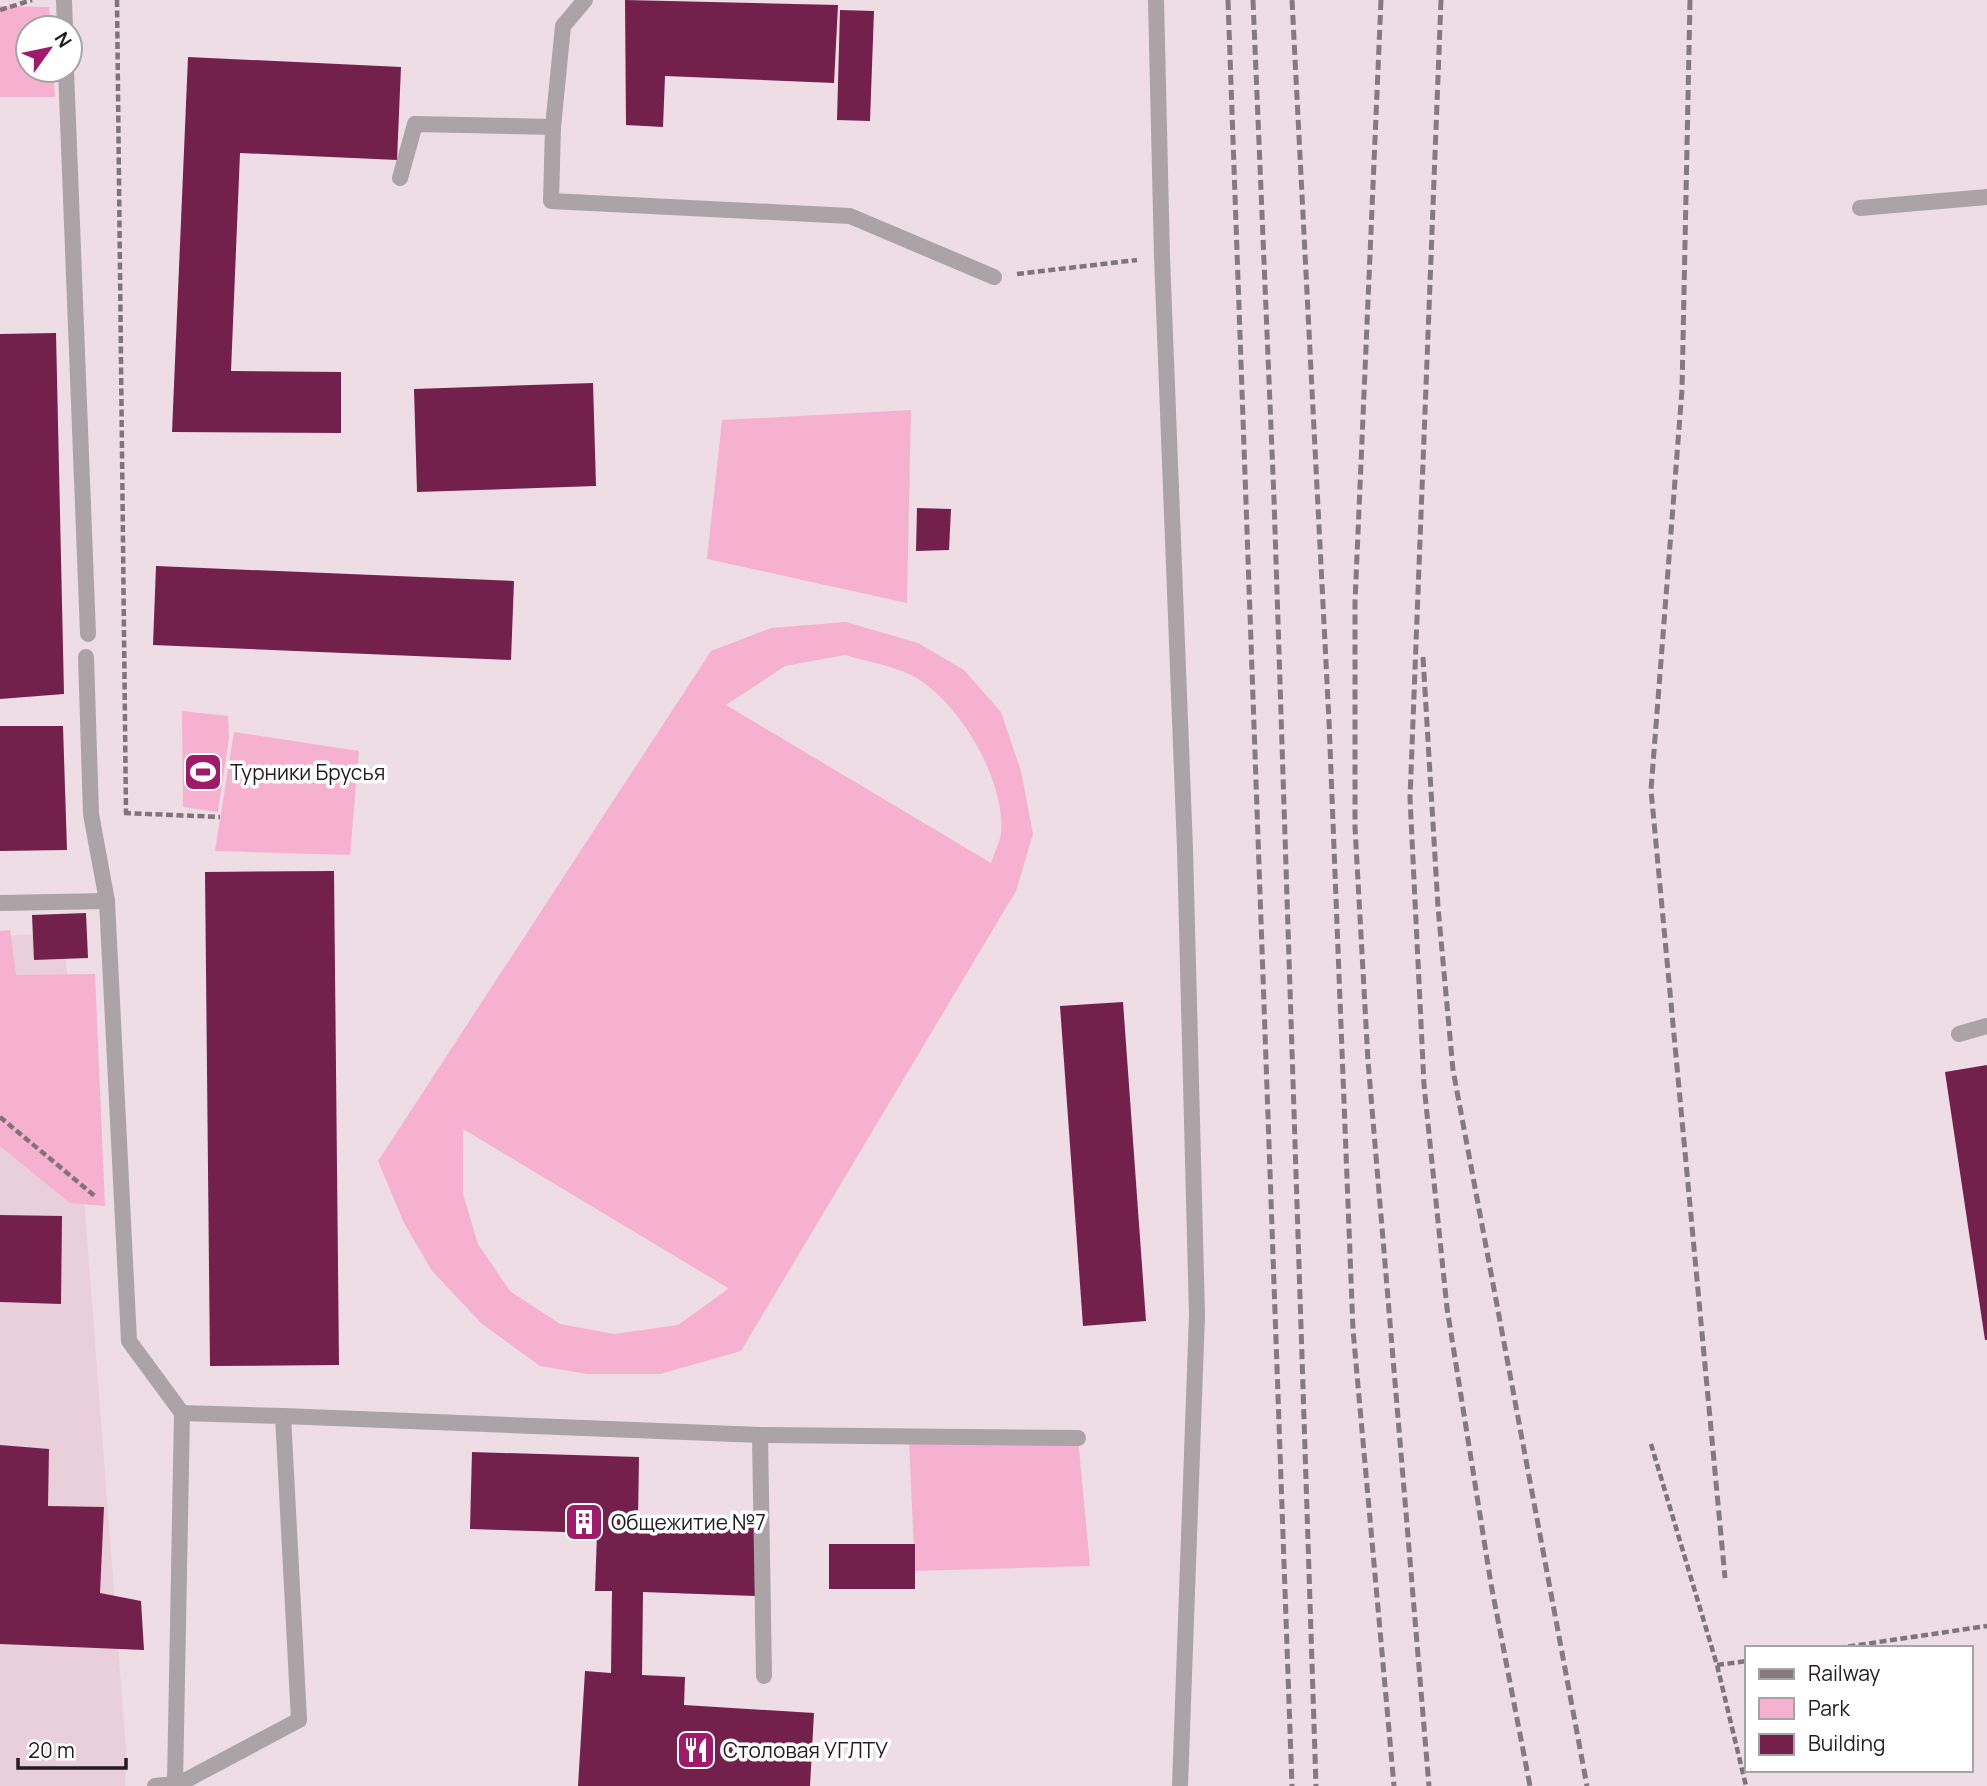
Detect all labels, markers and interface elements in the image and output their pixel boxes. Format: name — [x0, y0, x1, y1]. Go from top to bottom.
north arrow — [14, 14, 84, 84]
text: N — [49, 27, 78, 53]
sports icon: Турники Брусья — [182, 751, 224, 793]
place label: Турники Брусья — [230, 758, 385, 786]
building icon: Общежитие №7 — [563, 1501, 605, 1543]
place label: Общежитие №7 — [611, 1508, 766, 1536]
legend — [1745, 1646, 1973, 1772]
text: Railway — [1808, 1659, 1880, 1687]
text: Park — [1808, 1694, 1850, 1722]
scale bar — [18, 1726, 126, 1770]
restaurant icon: Столовая УГЛТУ — [675, 1729, 717, 1771]
text: Building — [1808, 1729, 1885, 1757]
text: 20 m — [28, 1736, 75, 1764]
place label: Столовая УГЛТУ — [723, 1736, 888, 1764]

